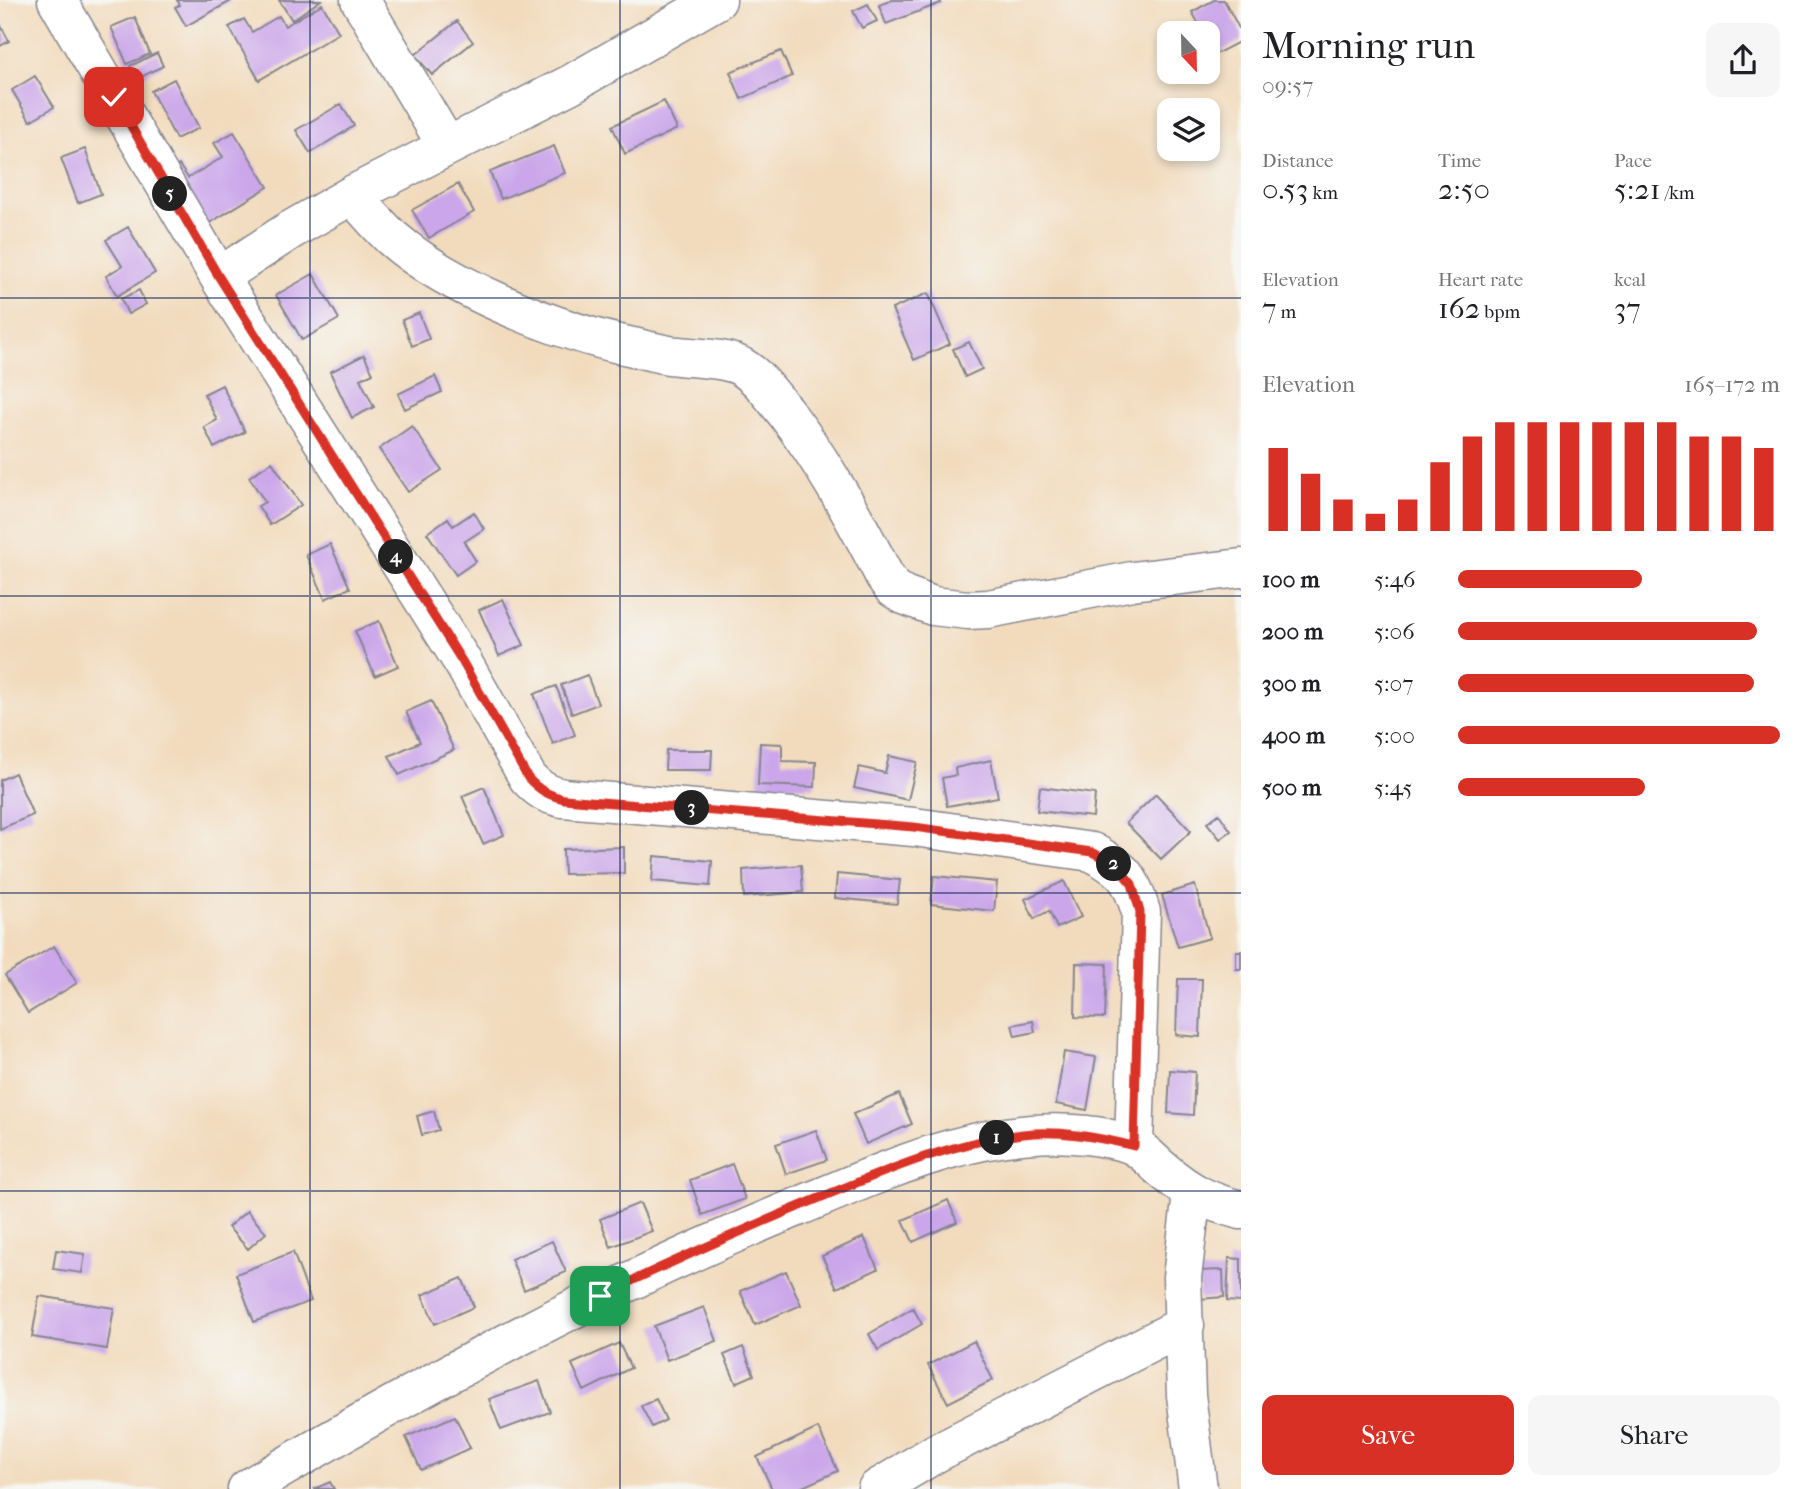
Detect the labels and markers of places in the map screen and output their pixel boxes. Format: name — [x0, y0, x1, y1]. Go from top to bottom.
pin — [84, 67, 144, 127]
pin: 5 — [152, 176, 188, 212]
pin: 4 — [378, 540, 414, 574]
pin: 3 — [674, 790, 710, 826]
pin: 2 — [1096, 846, 1132, 882]
pin: 1 — [979, 1120, 1014, 1156]
pin — [570, 1266, 630, 1326]

